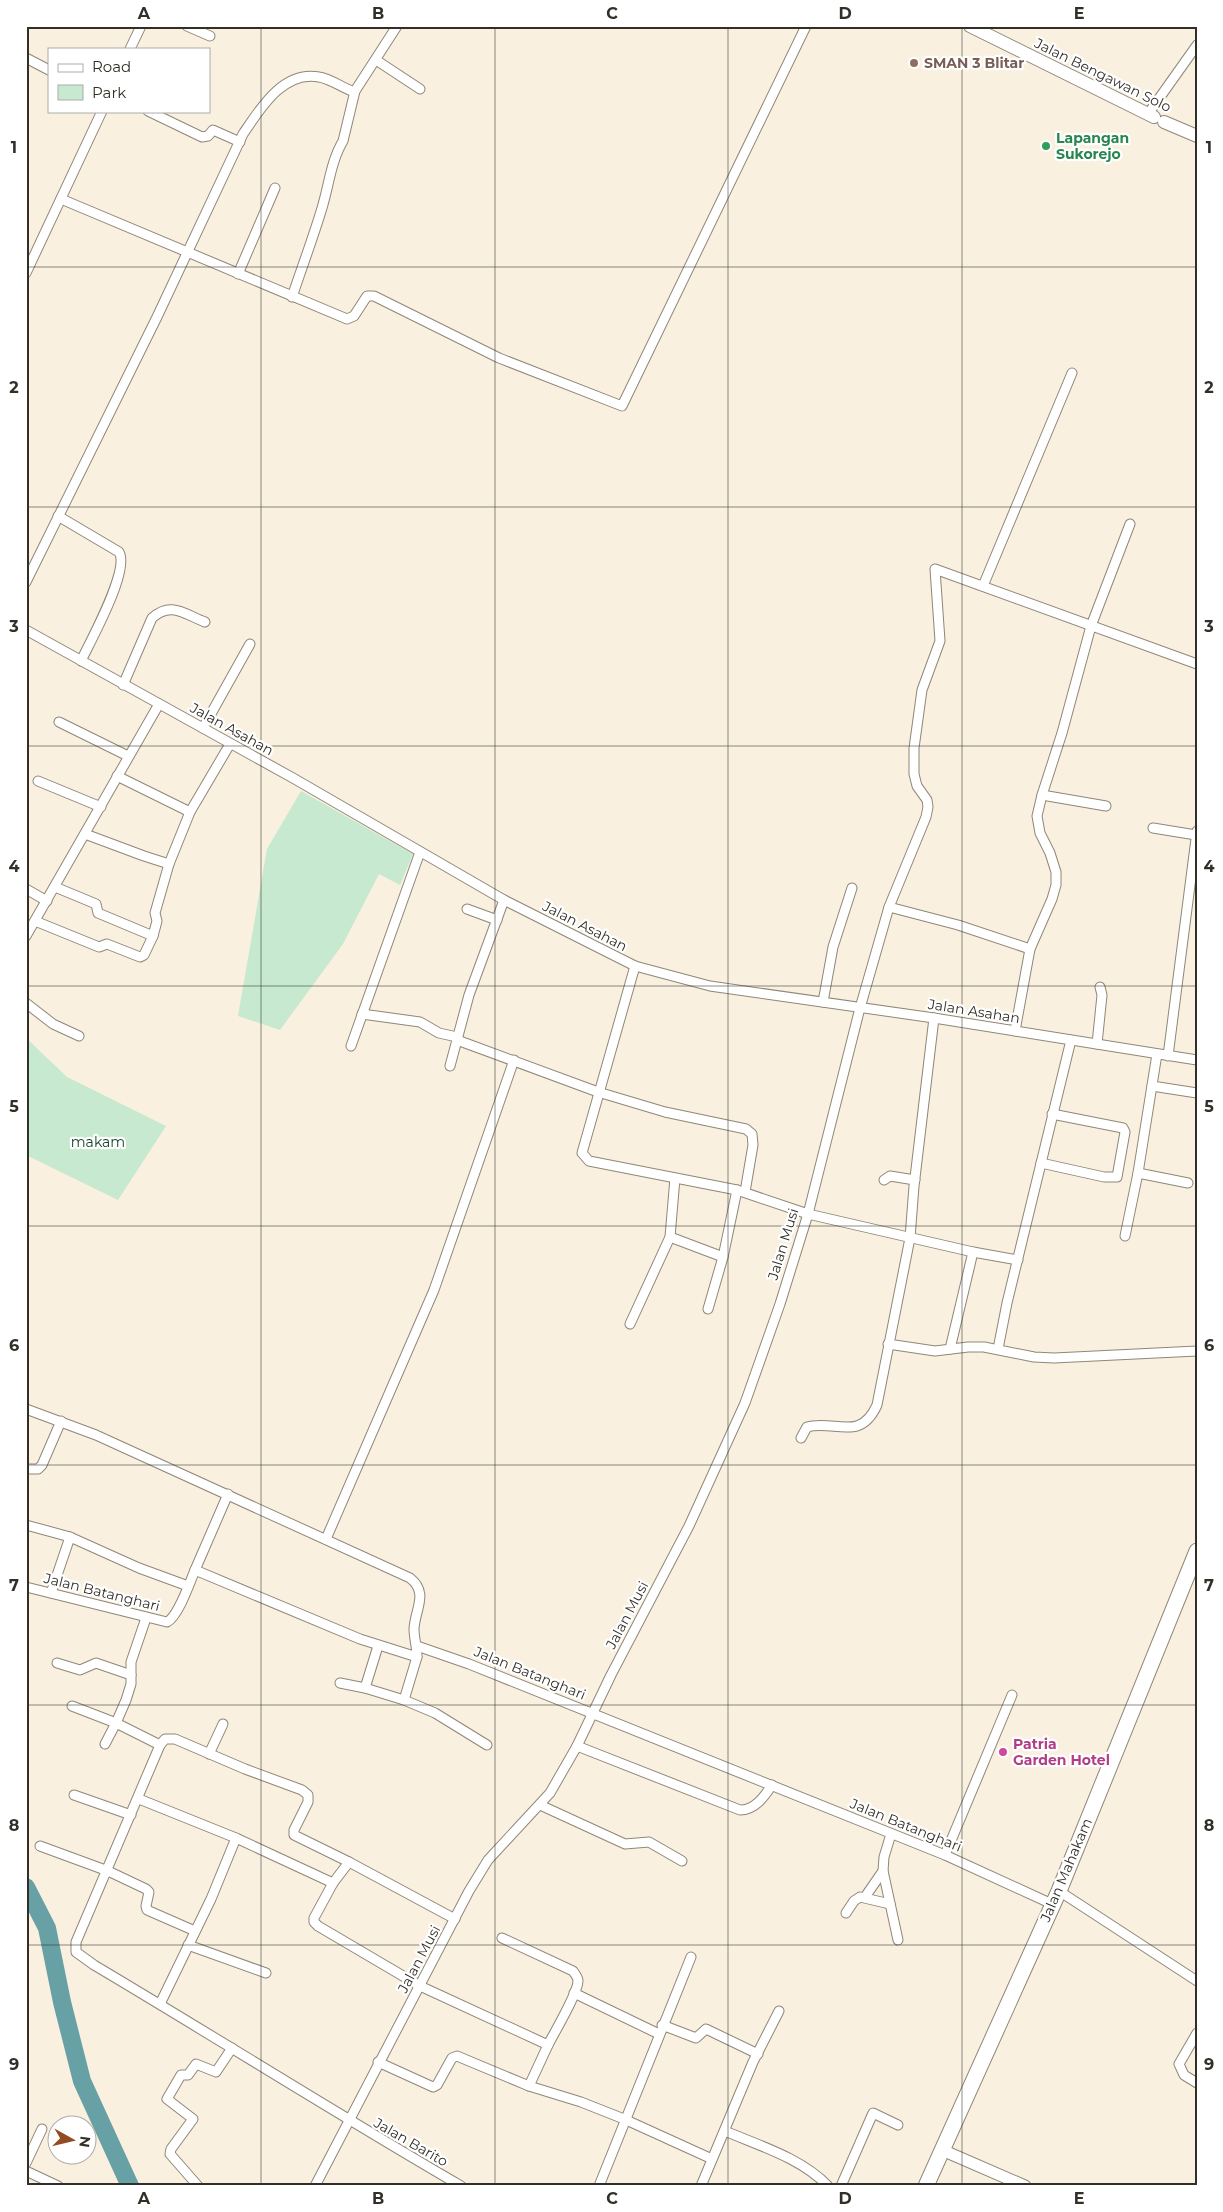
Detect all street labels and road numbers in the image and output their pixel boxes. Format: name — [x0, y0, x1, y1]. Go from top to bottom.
street label: Jalan Bengawan Solo — [1031, 34, 1175, 116]
street label: Jalan Asahan — [186, 698, 277, 759]
street label: Jalan Asahan — [539, 896, 630, 955]
street label: Jalan Asahan — [926, 995, 1021, 1027]
street label: Jalan Musi — [763, 1206, 802, 1283]
street label: Jalan Batanghari — [41, 1569, 162, 1615]
street label: Jalan Musi — [601, 1578, 652, 1653]
street label: Jalan Batanghari — [471, 1642, 589, 1704]
street label: Jalan Batanghari — [847, 1794, 965, 1856]
street label: Jalan Mahakam — [1036, 1815, 1096, 1926]
street label: Jalan Musi — [393, 1922, 444, 1997]
street label: Jalan Barito — [370, 2113, 451, 2171]

